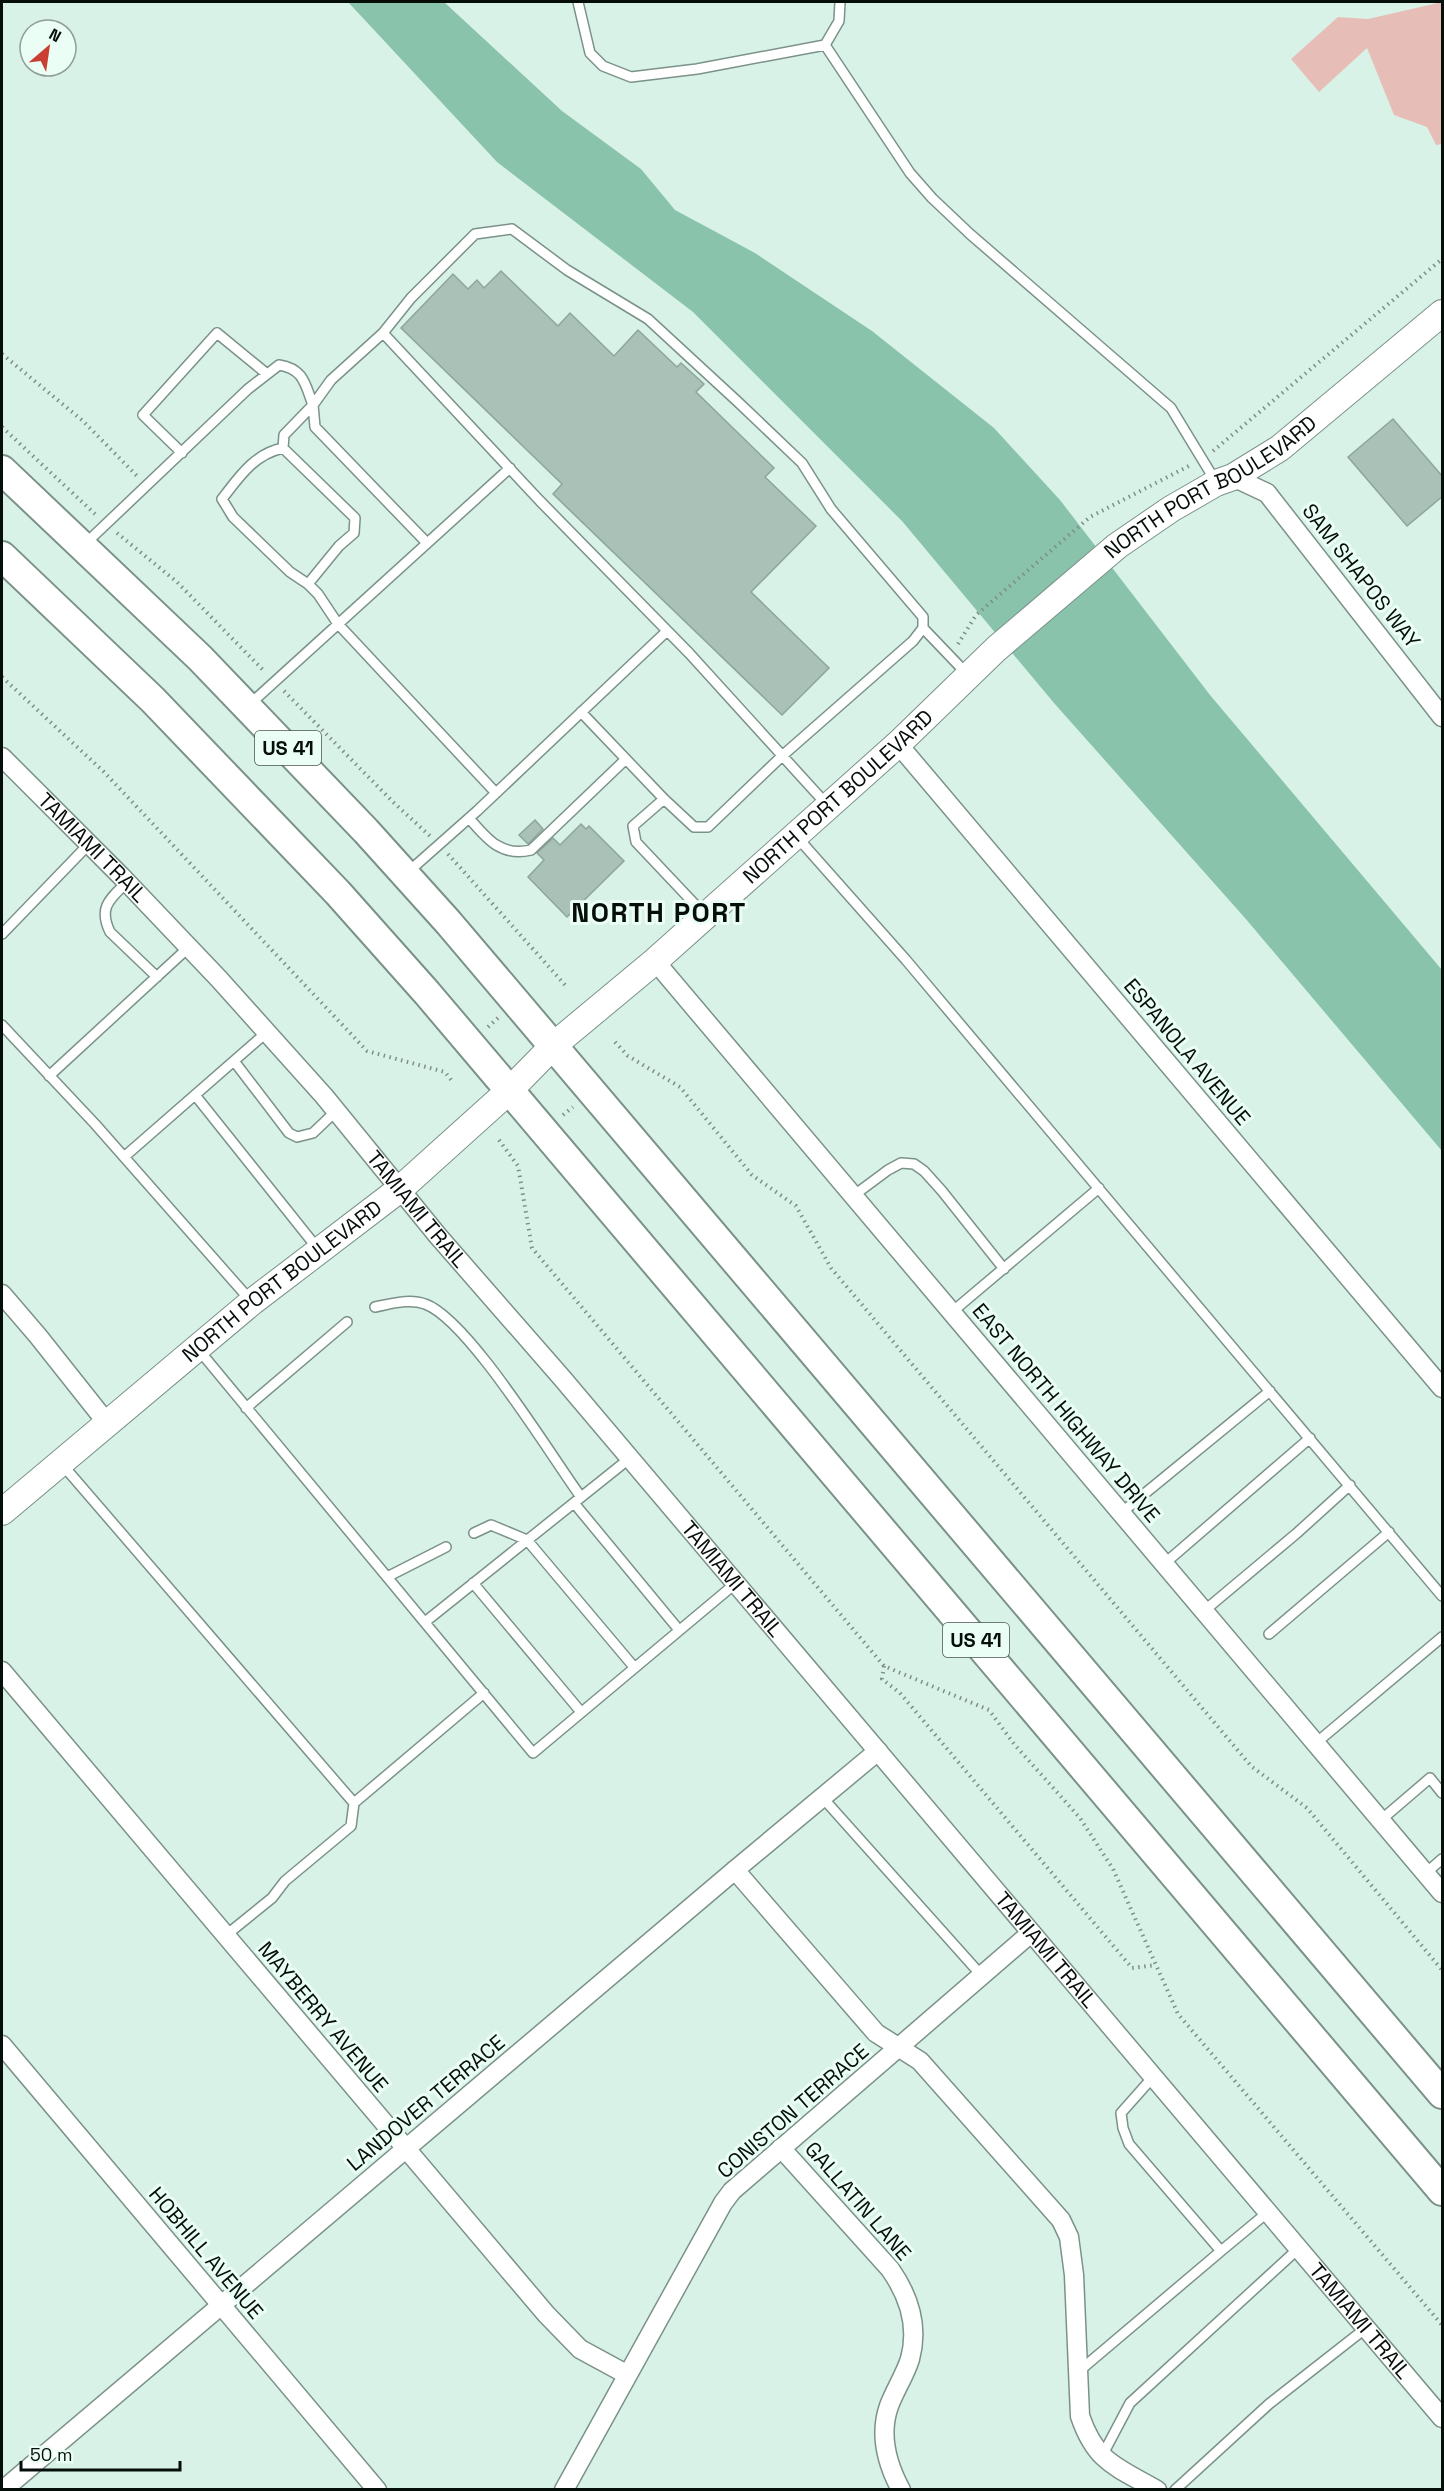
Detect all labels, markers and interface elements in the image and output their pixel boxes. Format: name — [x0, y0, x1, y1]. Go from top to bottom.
north arrow — [18, 18, 78, 78]
text: N — [45, 24, 65, 47]
street label: NORTH PORT BOULEVARD — [1098, 409, 1322, 564]
street label: SAM SHAPOS WAY — [1296, 498, 1426, 654]
street label: NORTH PORT BOULEVARD — [737, 703, 938, 889]
road number: US 41 — [255, 731, 321, 765]
street label: TAMIAMI TRAIL — [32, 787, 153, 908]
district label: NORTH PORT — [571, 895, 747, 930]
street label: ESPANOLA AVENUE — [1118, 973, 1257, 1131]
street label: TAMIAMI TRAIL — [361, 1145, 473, 1273]
street label: NORTH PORT BOULEVARD — [176, 1194, 387, 1368]
street label: EAST NORTH HIGHWAY DRIVE — [967, 1298, 1166, 1528]
street label: TAMIAMI TRAIL — [676, 1515, 789, 1642]
road number: US 41 — [943, 1623, 1009, 1657]
street label: TAMIAMI TRAIL — [990, 1886, 1103, 2013]
street label: MAYBERRY AVENUE — [252, 1936, 394, 2098]
street label: LANDOVER TERRACE — [341, 2029, 510, 2177]
street label: CONISTON TERRACE — [711, 2037, 874, 2184]
street label: GALLATIN LANE — [799, 2136, 917, 2266]
street label: HOBHILL AVENUE — [143, 2181, 270, 2324]
street label: TAMIAMI TRAIL — [1303, 2257, 1417, 2384]
scale bar — [21, 2434, 180, 2472]
text: 50 m — [30, 2443, 72, 2466]

